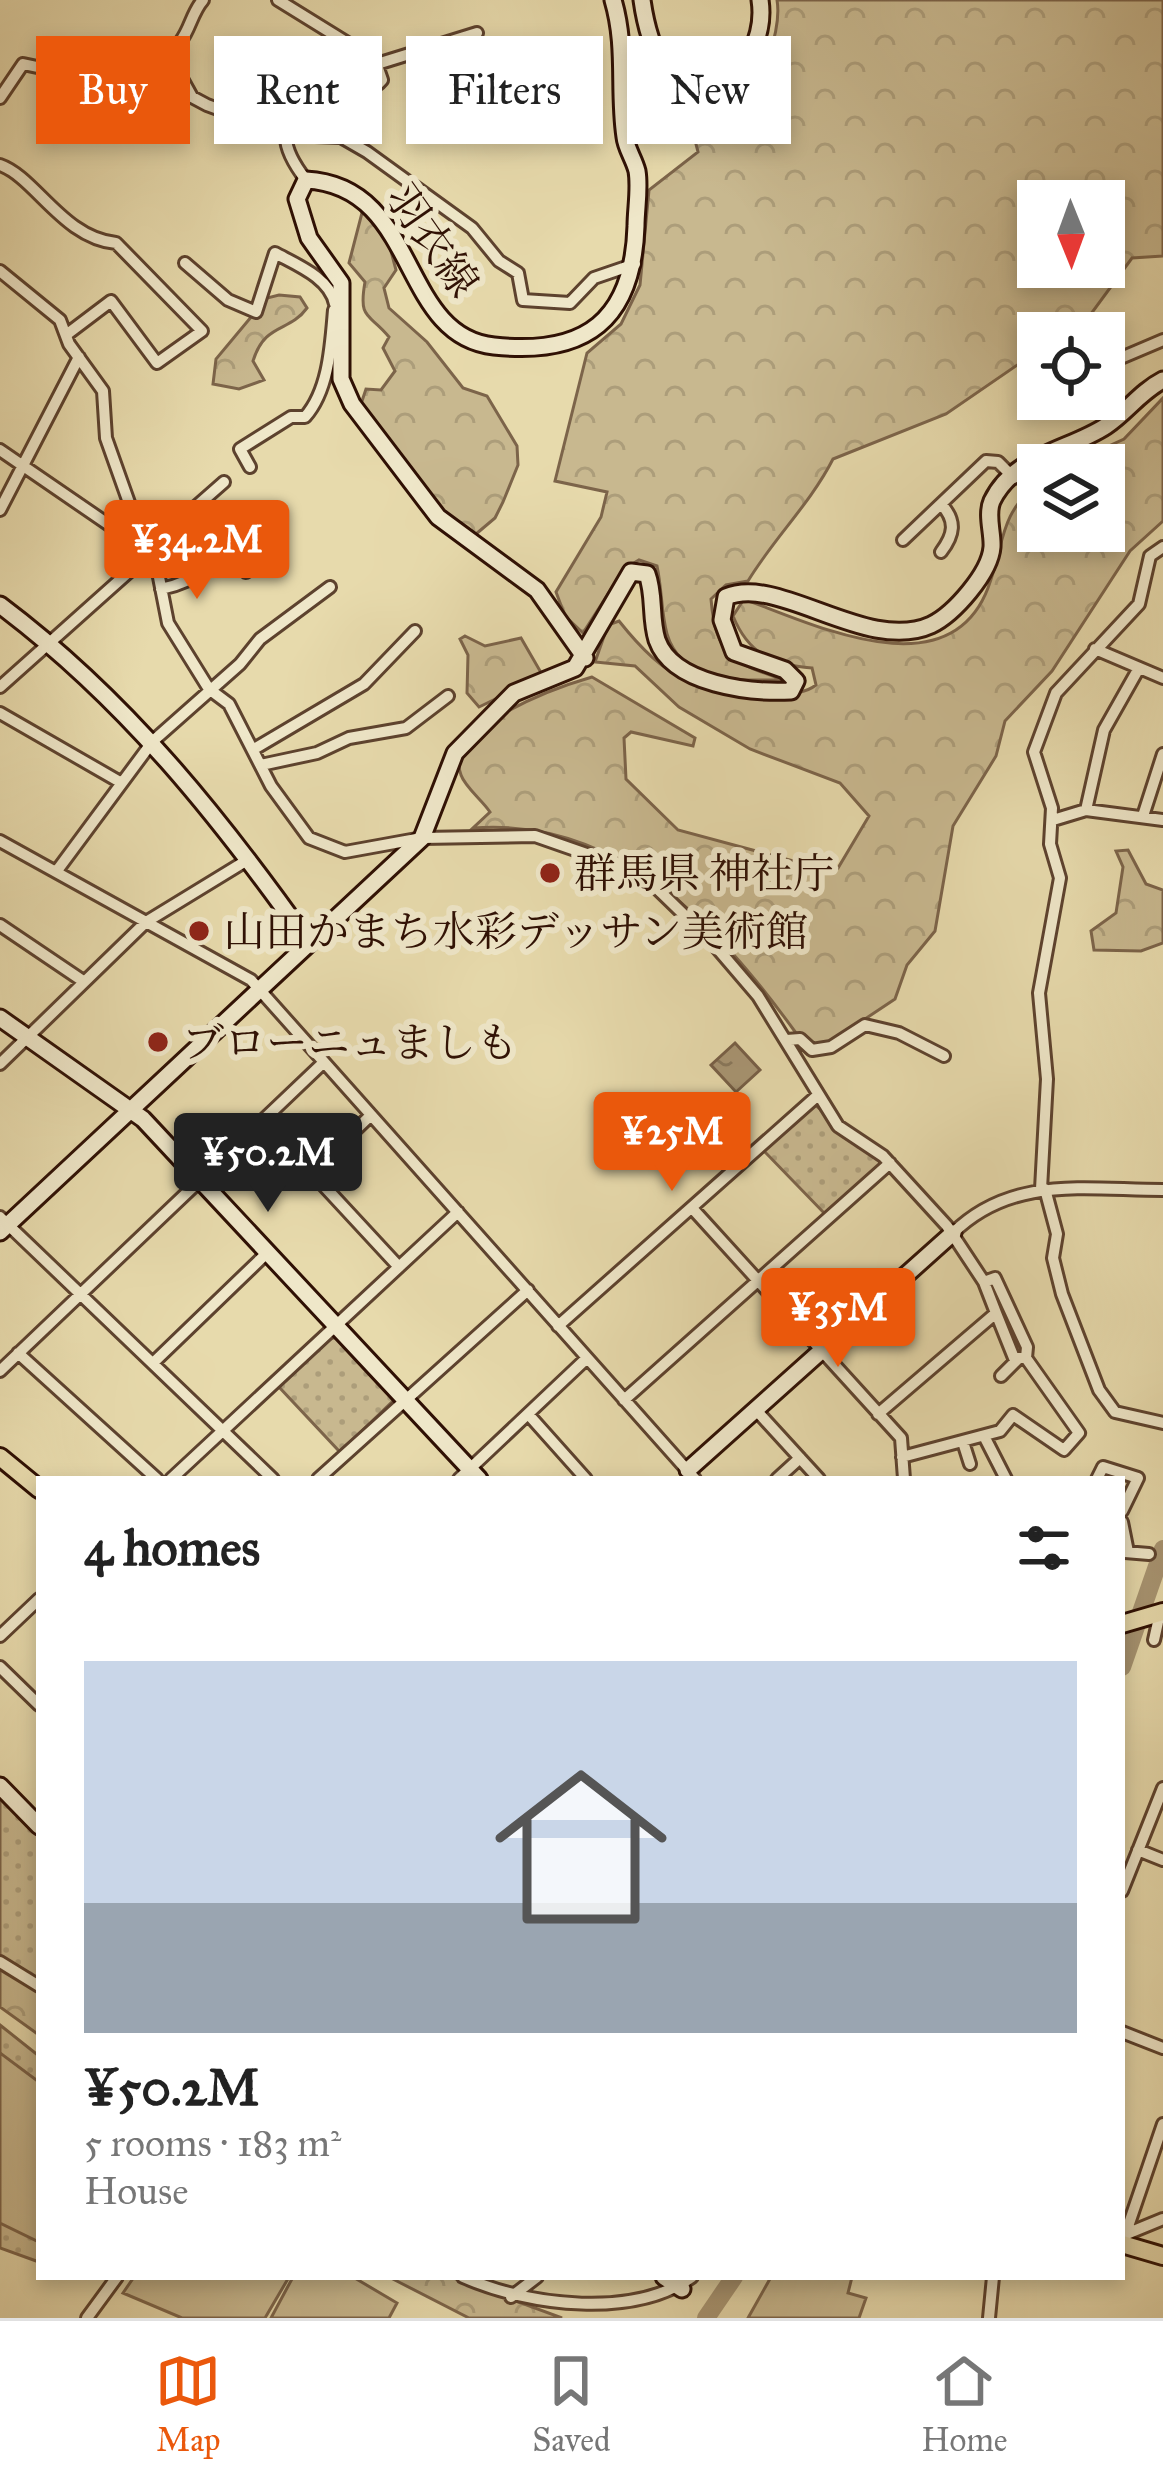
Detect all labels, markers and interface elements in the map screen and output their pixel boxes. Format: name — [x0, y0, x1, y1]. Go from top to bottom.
chip: Buy — [36, 36, 190, 144]
chip: Rent — [214, 36, 382, 144]
chip: Filters — [406, 36, 603, 144]
chip: New — [627, 36, 791, 144]
street label: 羽衣線 — [375, 174, 490, 307]
north arrow — [1017, 180, 1125, 288]
map controls — [1017, 180, 1125, 552]
button: locate — [1017, 312, 1125, 420]
button: layers — [1017, 444, 1125, 552]
pin: ¥34.2M — [99, 500, 295, 602]
text: ¥34.2M — [131, 515, 263, 563]
place label: 群馬県 神社庁 — [574, 848, 835, 900]
marker: 群馬県 神社庁 — [537, 860, 563, 886]
place label: 山田かまち水彩デッサン美術館 — [223, 906, 808, 958]
marker: 山田かまち水彩デッサン美術館 — [186, 918, 212, 944]
place label: ブローニュましも — [182, 1017, 518, 1069]
marker: ブローニュましも — [145, 1029, 171, 1055]
pin: ¥25M — [601, 1092, 743, 1194]
text: ¥25M — [621, 1107, 723, 1155]
pin: ¥50.2M — [170, 1113, 366, 1215]
text: ¥50.2M — [201, 1128, 335, 1176]
pin: ¥35M — [767, 1268, 909, 1370]
text: ¥35M — [788, 1283, 888, 1331]
icon: filters — [1011, 1515, 1077, 1581]
text: 4 homes — [84, 1517, 260, 1579]
icon: home — [473, 1739, 689, 1955]
text: ¥50.2M — [84, 2057, 259, 2119]
text: 5 rooms · 183 m² — [84, 2119, 341, 2167]
text: House — [84, 2167, 188, 2215]
tab: Map — [155, 2348, 221, 2460]
tab: Saved — [532, 2348, 611, 2460]
tab: Home — [921, 2348, 1008, 2460]

